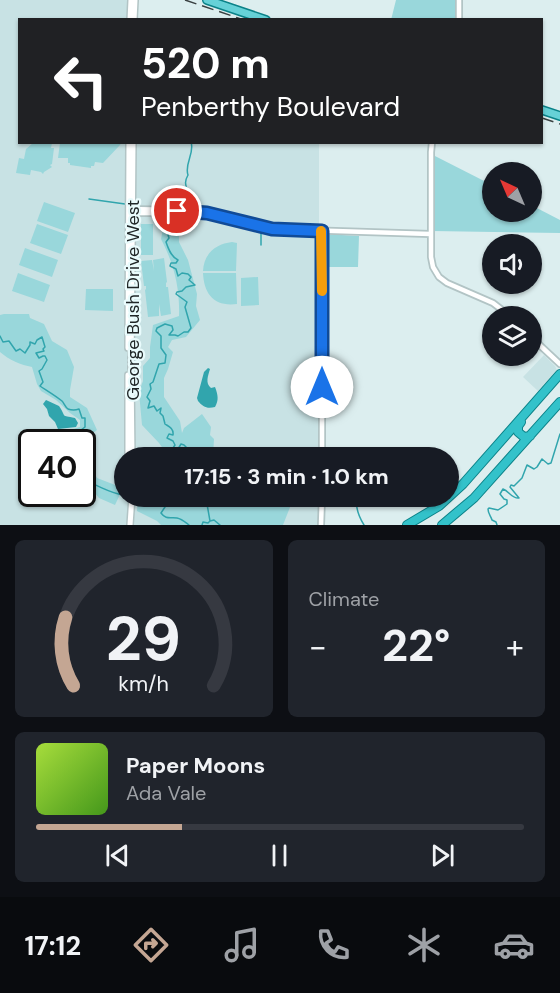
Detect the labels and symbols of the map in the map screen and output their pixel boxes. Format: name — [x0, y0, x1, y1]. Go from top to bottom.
north arrow — [482, 162, 542, 222]
pin — [151, 185, 202, 236]
street label: George Bush Drive West — [121, 200, 145, 400]
position arrow — [290, 355, 354, 419]
speed limit sign: 40 — [18, 429, 96, 507]

